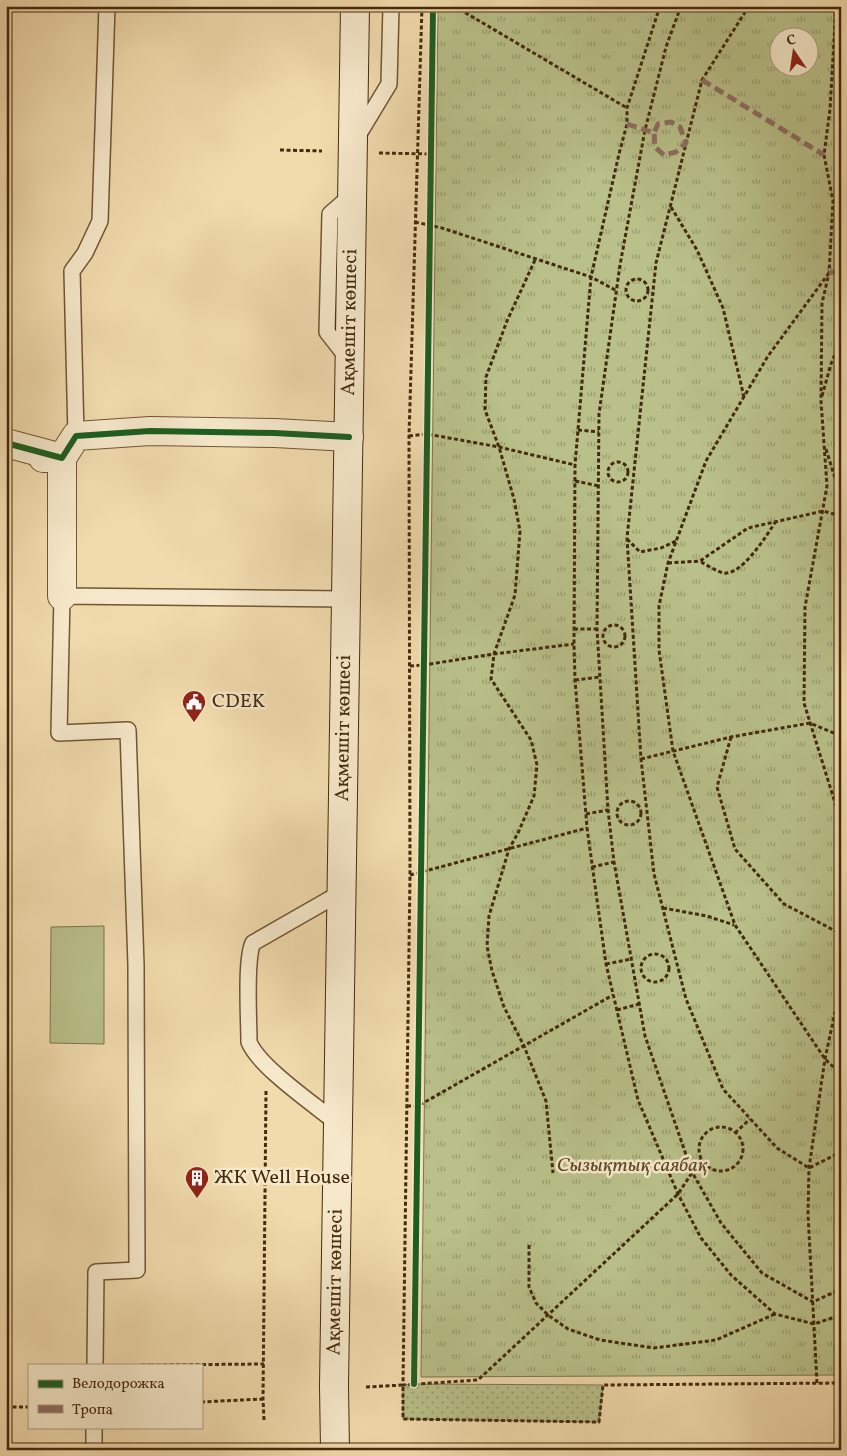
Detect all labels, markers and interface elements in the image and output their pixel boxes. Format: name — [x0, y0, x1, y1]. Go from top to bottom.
north arrow — [770, 28, 820, 78]
text: С — [785, 31, 798, 51]
street label: Ақмешіт көшесі — [335, 249, 365, 396]
street label: Ақмешіт көшесі — [329, 654, 359, 802]
place label: CDEK — [212, 688, 266, 716]
public building icon: CDEK — [181, 689, 207, 723]
park label: Сызықтық саябақ — [557, 1152, 708, 1180]
place label: ЖК Well House — [214, 1164, 350, 1192]
building icon: ЖК Well House — [184, 1165, 210, 1199]
street label: Ақмешіт көшесі — [320, 1208, 351, 1356]
legend — [28, 1364, 202, 1428]
text: Велодорожка — [72, 1374, 165, 1395]
text: Тропа — [72, 1400, 113, 1421]

